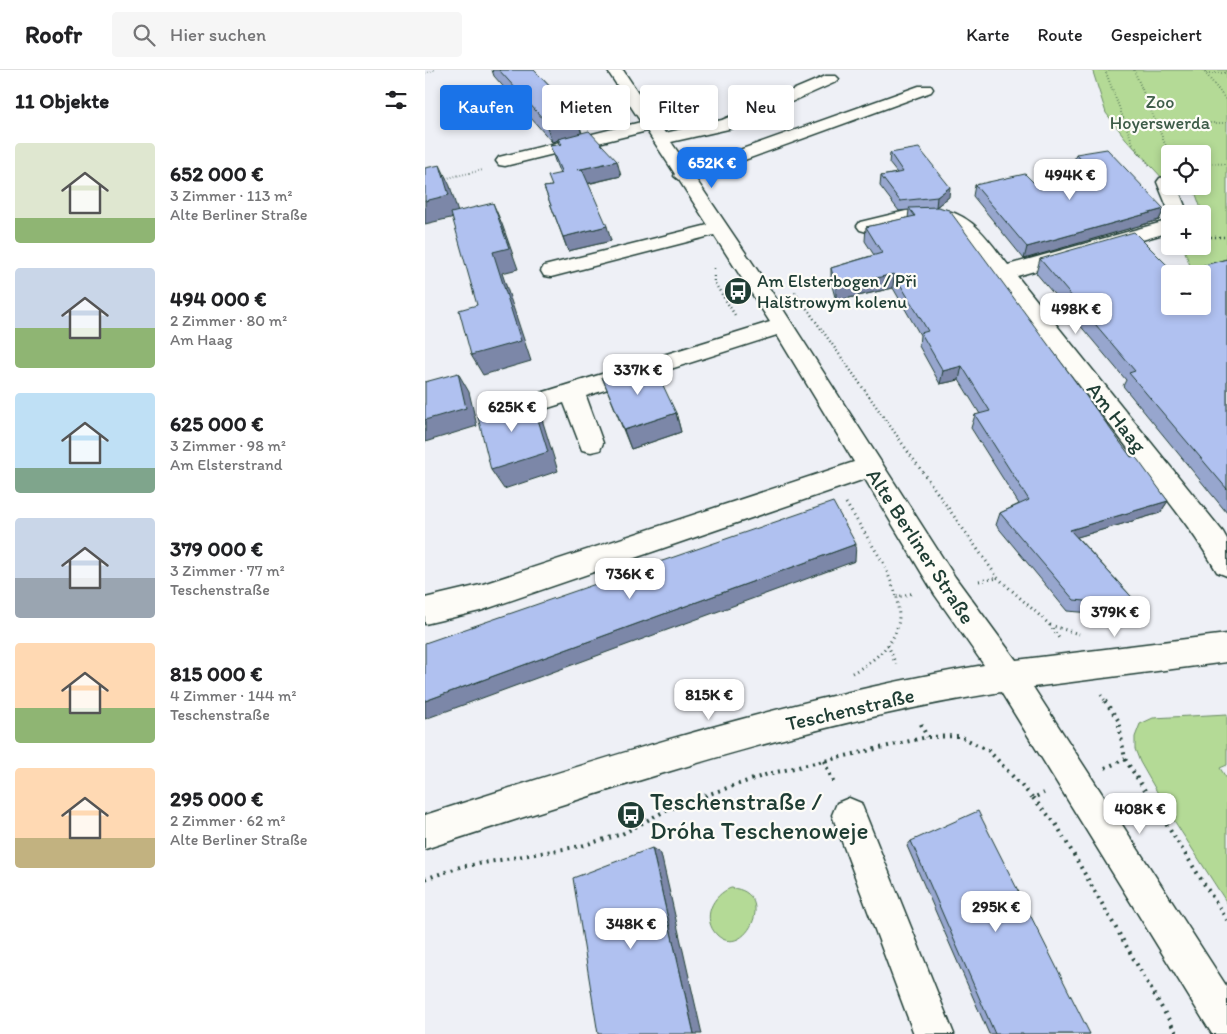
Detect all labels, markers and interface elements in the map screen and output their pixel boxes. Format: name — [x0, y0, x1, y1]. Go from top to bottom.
search box — [112, 12, 462, 57]
text: Roofr — [25, 20, 82, 49]
icon: search — [130, 21, 158, 49]
text: Hier suchen — [170, 23, 266, 46]
text: Karte — [966, 24, 1009, 46]
text: Route — [1037, 24, 1083, 46]
text: Gespeichert — [1111, 24, 1202, 46]
chip: Kaufen — [440, 85, 532, 130]
chip: Mieten — [542, 85, 630, 130]
chip: Filter — [640, 85, 718, 130]
chip: Neu — [728, 85, 794, 130]
icon: filters — [382, 86, 410, 114]
text: 11 Objekte — [15, 88, 109, 113]
park label: Zoo Hoyerswerda — [1110, 91, 1211, 134]
map controls — [1161, 145, 1211, 315]
button: locate — [1161, 145, 1211, 195]
pin: 652K € — [671, 146, 753, 189]
text: 652K € — [688, 153, 736, 172]
pin: 494K € — [1029, 158, 1111, 201]
text: 652 000 € — [170, 161, 263, 186]
icon: home — [55, 163, 115, 223]
text: 494K € — [1045, 165, 1095, 184]
text: 3 Zimmer · 113 m² — [170, 186, 292, 205]
text: Alte Berliner Straße — [170, 205, 307, 224]
button: + — [1161, 205, 1211, 255]
button: − — [1161, 265, 1211, 315]
place label: Am Elsterbogen / Při Halštrowym kolenu — [757, 270, 917, 313]
bus stop icon: Am Elsterbogen / Při Halštrowym kolenu — [723, 276, 753, 306]
text: 494 000 € — [170, 286, 266, 311]
icon: home — [55, 288, 115, 348]
pin: 498K € — [1035, 292, 1117, 335]
text: 498K € — [1051, 299, 1101, 318]
text: 2 Zimmer · 80 m² — [170, 311, 287, 330]
text: Am Haag — [170, 330, 233, 349]
pin: 337K € — [597, 354, 679, 396]
text: 337K € — [614, 360, 662, 379]
street label: Am Haag — [1082, 377, 1152, 457]
pin: 625K € — [471, 390, 553, 433]
text: 625K € — [488, 397, 536, 416]
text: 625 000 € — [170, 411, 263, 436]
icon: home — [55, 413, 115, 473]
text: 3 Zimmer · 98 m² — [170, 436, 286, 455]
text: Am Elsterstrand — [170, 455, 283, 474]
street label: Alte Berliner Straße — [861, 464, 981, 628]
text: 379 000 € — [170, 536, 263, 561]
icon: home — [55, 538, 115, 598]
pin: 736K € — [589, 558, 671, 600]
text: 3 Zimmer · 77 m² — [170, 561, 285, 580]
text: 736K € — [606, 564, 654, 583]
text: Teschenstraße — [170, 580, 270, 599]
pin: 379K € — [1074, 596, 1156, 638]
text: 379K € — [1091, 602, 1139, 621]
text: 815 000 € — [170, 661, 263, 686]
icon: home — [55, 663, 115, 723]
pin: 815K € — [668, 678, 750, 721]
street label: Teschenstraße — [783, 682, 917, 736]
text: 815K € — [685, 685, 733, 704]
text: 4 Zimmer · 144 m² — [170, 686, 296, 705]
text: Teschenstraße — [170, 705, 270, 724]
text: 295 000 € — [170, 786, 263, 811]
place label: Teschenstraße / Dróha Teschenoweje — [650, 786, 869, 845]
icon: home — [55, 788, 115, 848]
pin: 408K € — [1099, 792, 1181, 835]
text: 408K € — [1114, 799, 1166, 818]
bus stop icon: Teschenstraße / Dróha Teschenoweje — [616, 800, 646, 830]
text: 2 Zimmer · 62 m² — [170, 811, 285, 830]
text: Alte Berliner Straße — [170, 830, 307, 849]
pin: 295K € — [955, 890, 1037, 933]
text: 295K € — [972, 897, 1020, 916]
pin: 348K € — [590, 908, 672, 950]
text: 348K € — [606, 914, 656, 933]

